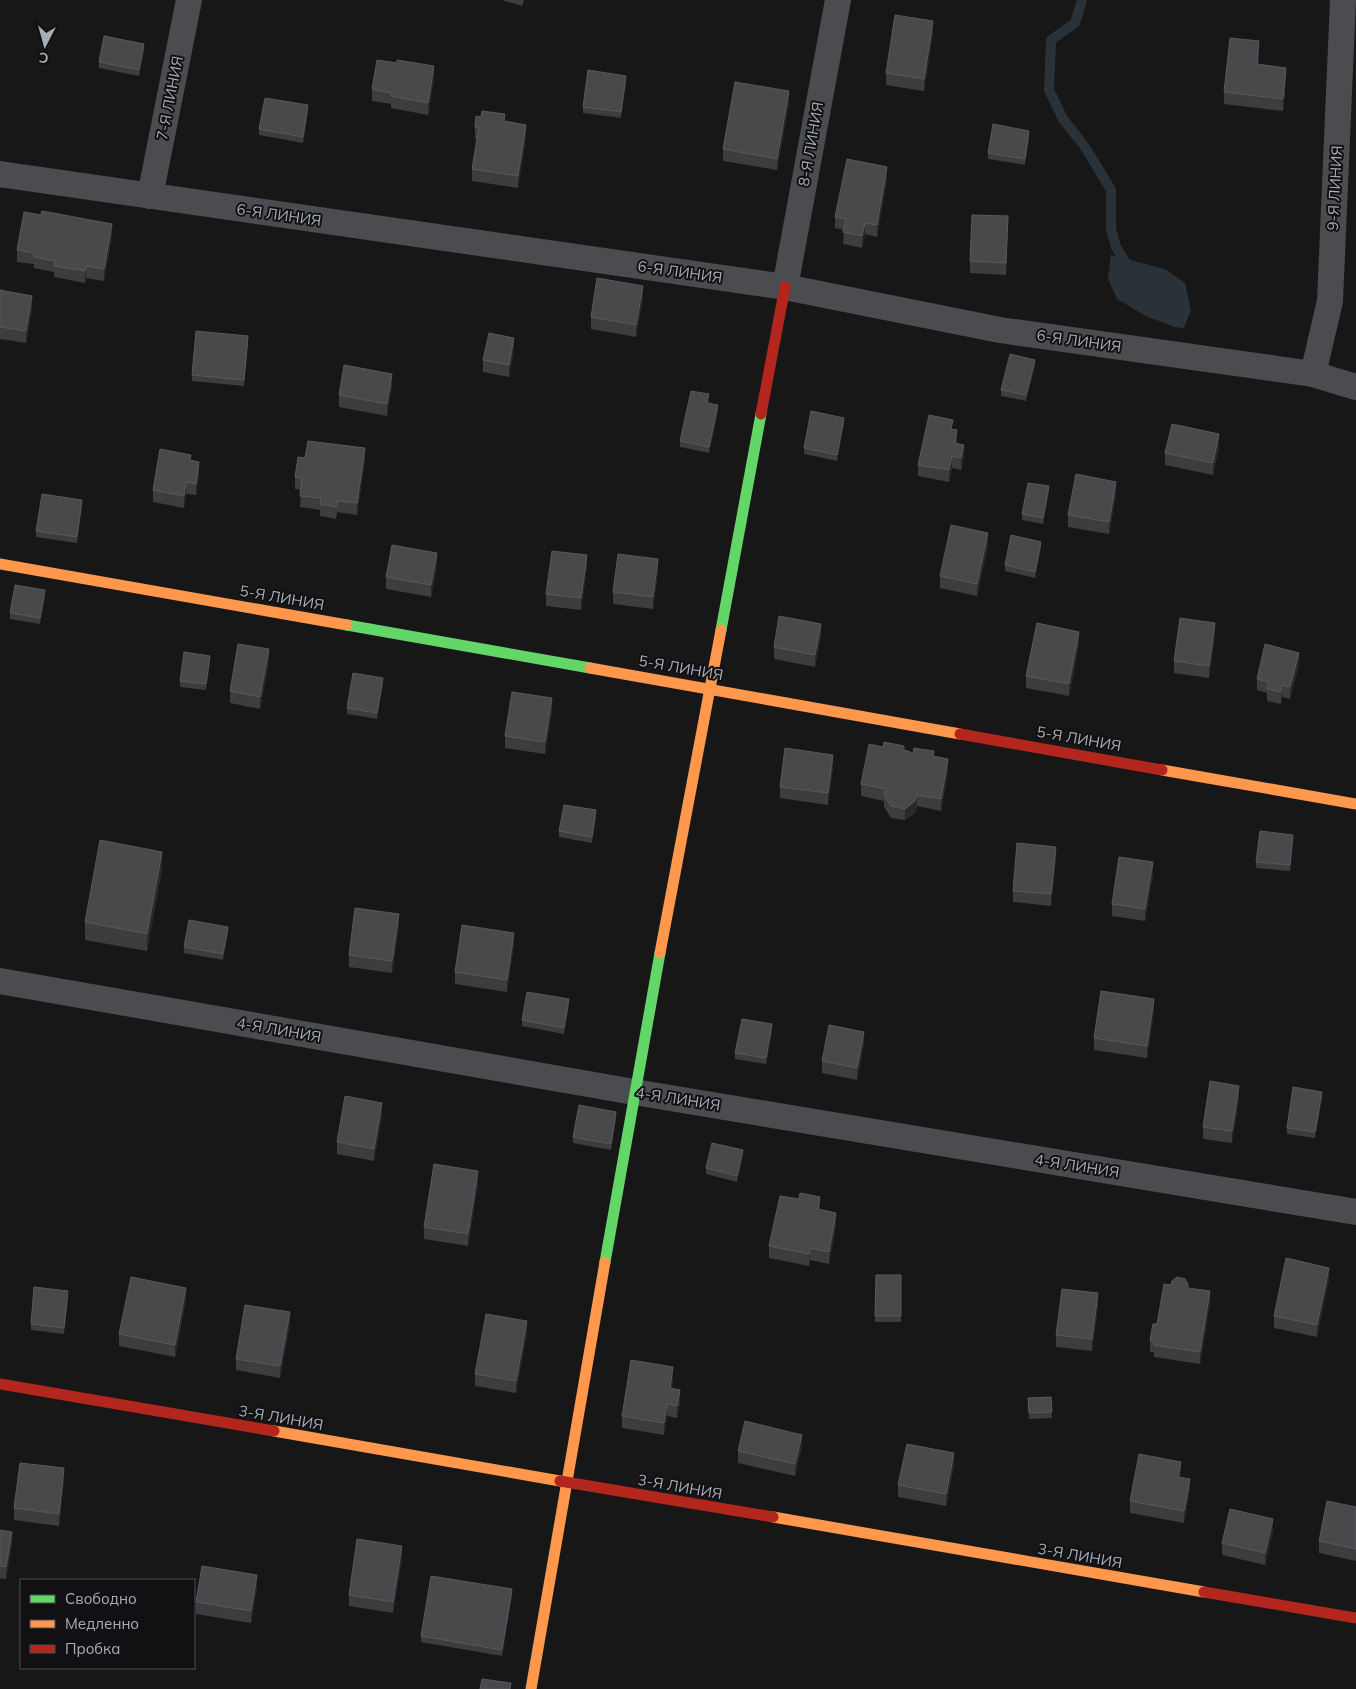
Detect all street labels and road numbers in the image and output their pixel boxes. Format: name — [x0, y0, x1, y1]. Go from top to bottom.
street label: 7-Я ЛИНИЯ — [152, 54, 187, 142]
street label: 8-Я ЛИНИЯ — [794, 100, 827, 188]
street label: 9-Я ЛИНИЯ — [1323, 145, 1346, 231]
street label: 6-Я ЛИНИЯ — [236, 199, 323, 230]
street label: 6-Я ЛИНИЯ — [637, 256, 724, 287]
street label: 6-Я ЛИНИЯ — [1036, 325, 1123, 356]
street label: 5-Я ЛИНИЯ — [238, 581, 326, 614]
street label: 5-Я ЛИНИЯ — [637, 651, 725, 684]
street label: 5-Я ЛИНИЯ — [1035, 722, 1123, 755]
street label: 4-Я ЛИНИЯ — [235, 1013, 323, 1046]
street label: 4-Я ЛИНИЯ — [634, 1082, 722, 1115]
street label: 4-Я ЛИНИЯ — [1033, 1149, 1121, 1182]
street label: 3-Я ЛИНИЯ — [237, 1401, 325, 1434]
street label: 3-Я ЛИНИЯ — [636, 1470, 724, 1503]
street label: 3-Я ЛИНИЯ — [1036, 1539, 1124, 1572]

